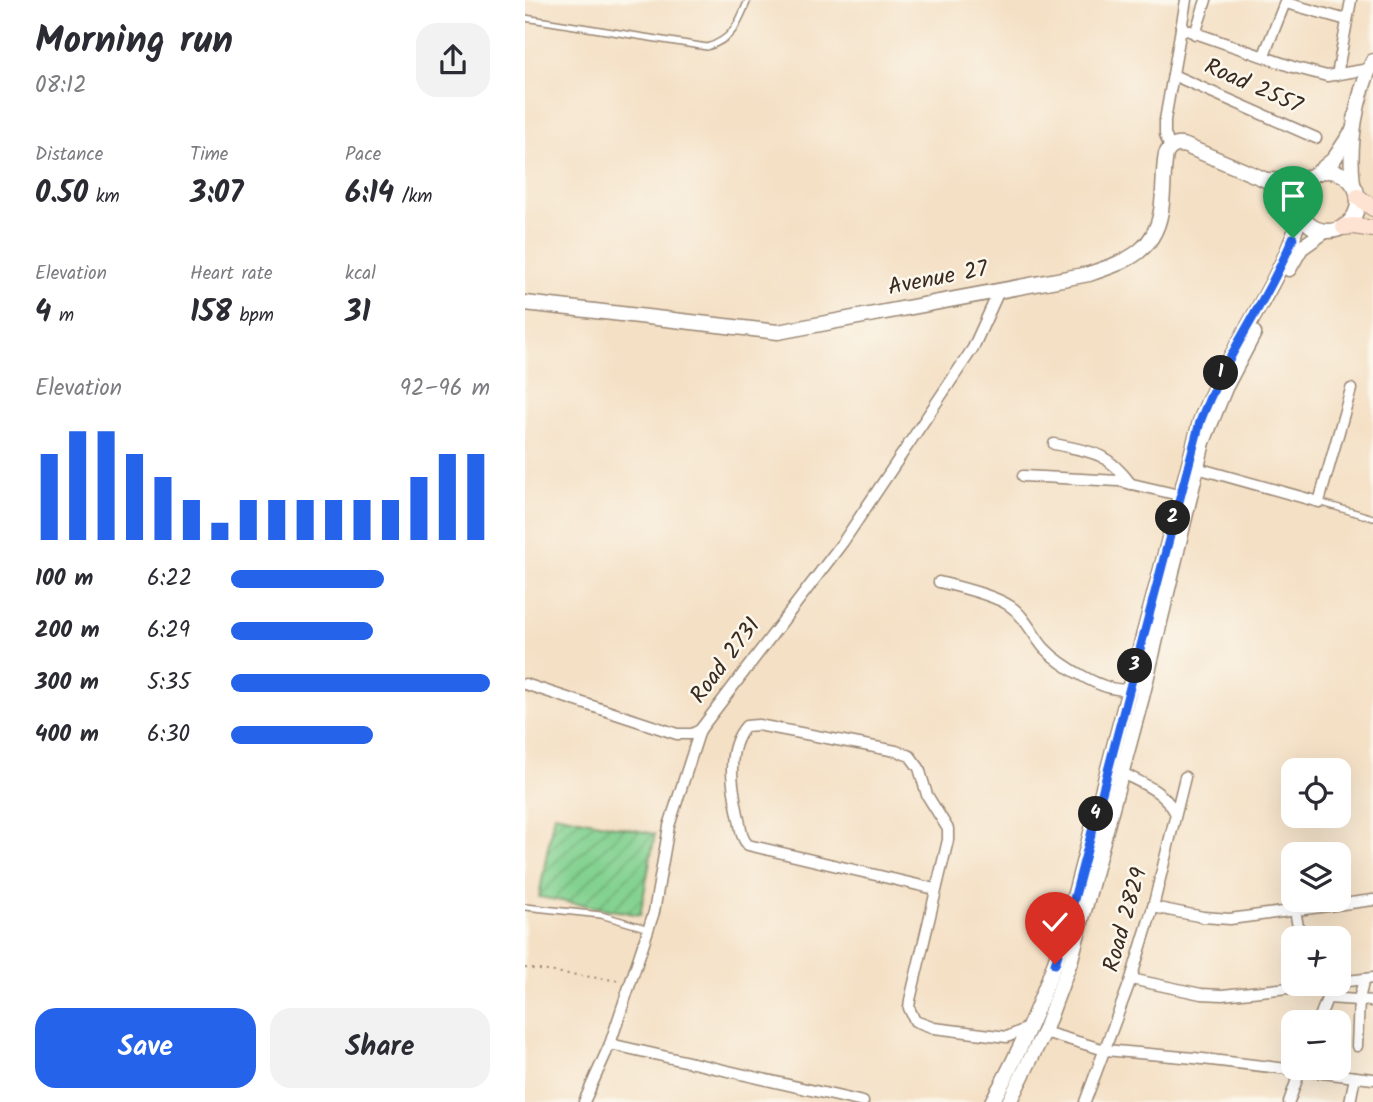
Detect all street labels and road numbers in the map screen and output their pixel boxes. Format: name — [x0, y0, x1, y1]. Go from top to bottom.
street label: Road 2557 — [1198, 49, 1309, 125]
street label: Avenue 27 — [885, 251, 992, 306]
street label: Road 2731 — [682, 610, 770, 712]
street label: Road 2829 — [1094, 864, 1158, 976]

